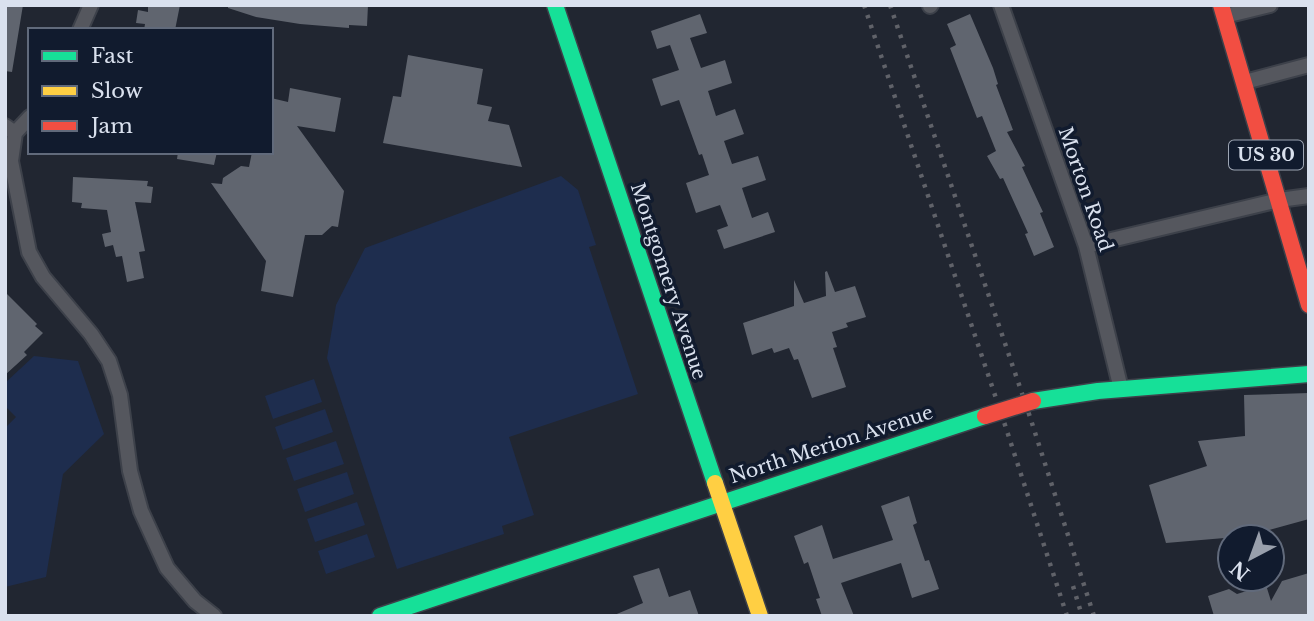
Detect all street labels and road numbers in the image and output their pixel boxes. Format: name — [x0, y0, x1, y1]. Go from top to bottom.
street label: Morton Road — [1053, 124, 1118, 255]
road number: US 30 — [1229, 140, 1303, 170]
street label: Montgomery Avenue — [626, 180, 711, 382]
street label: North Merion Avenue — [726, 401, 936, 488]

